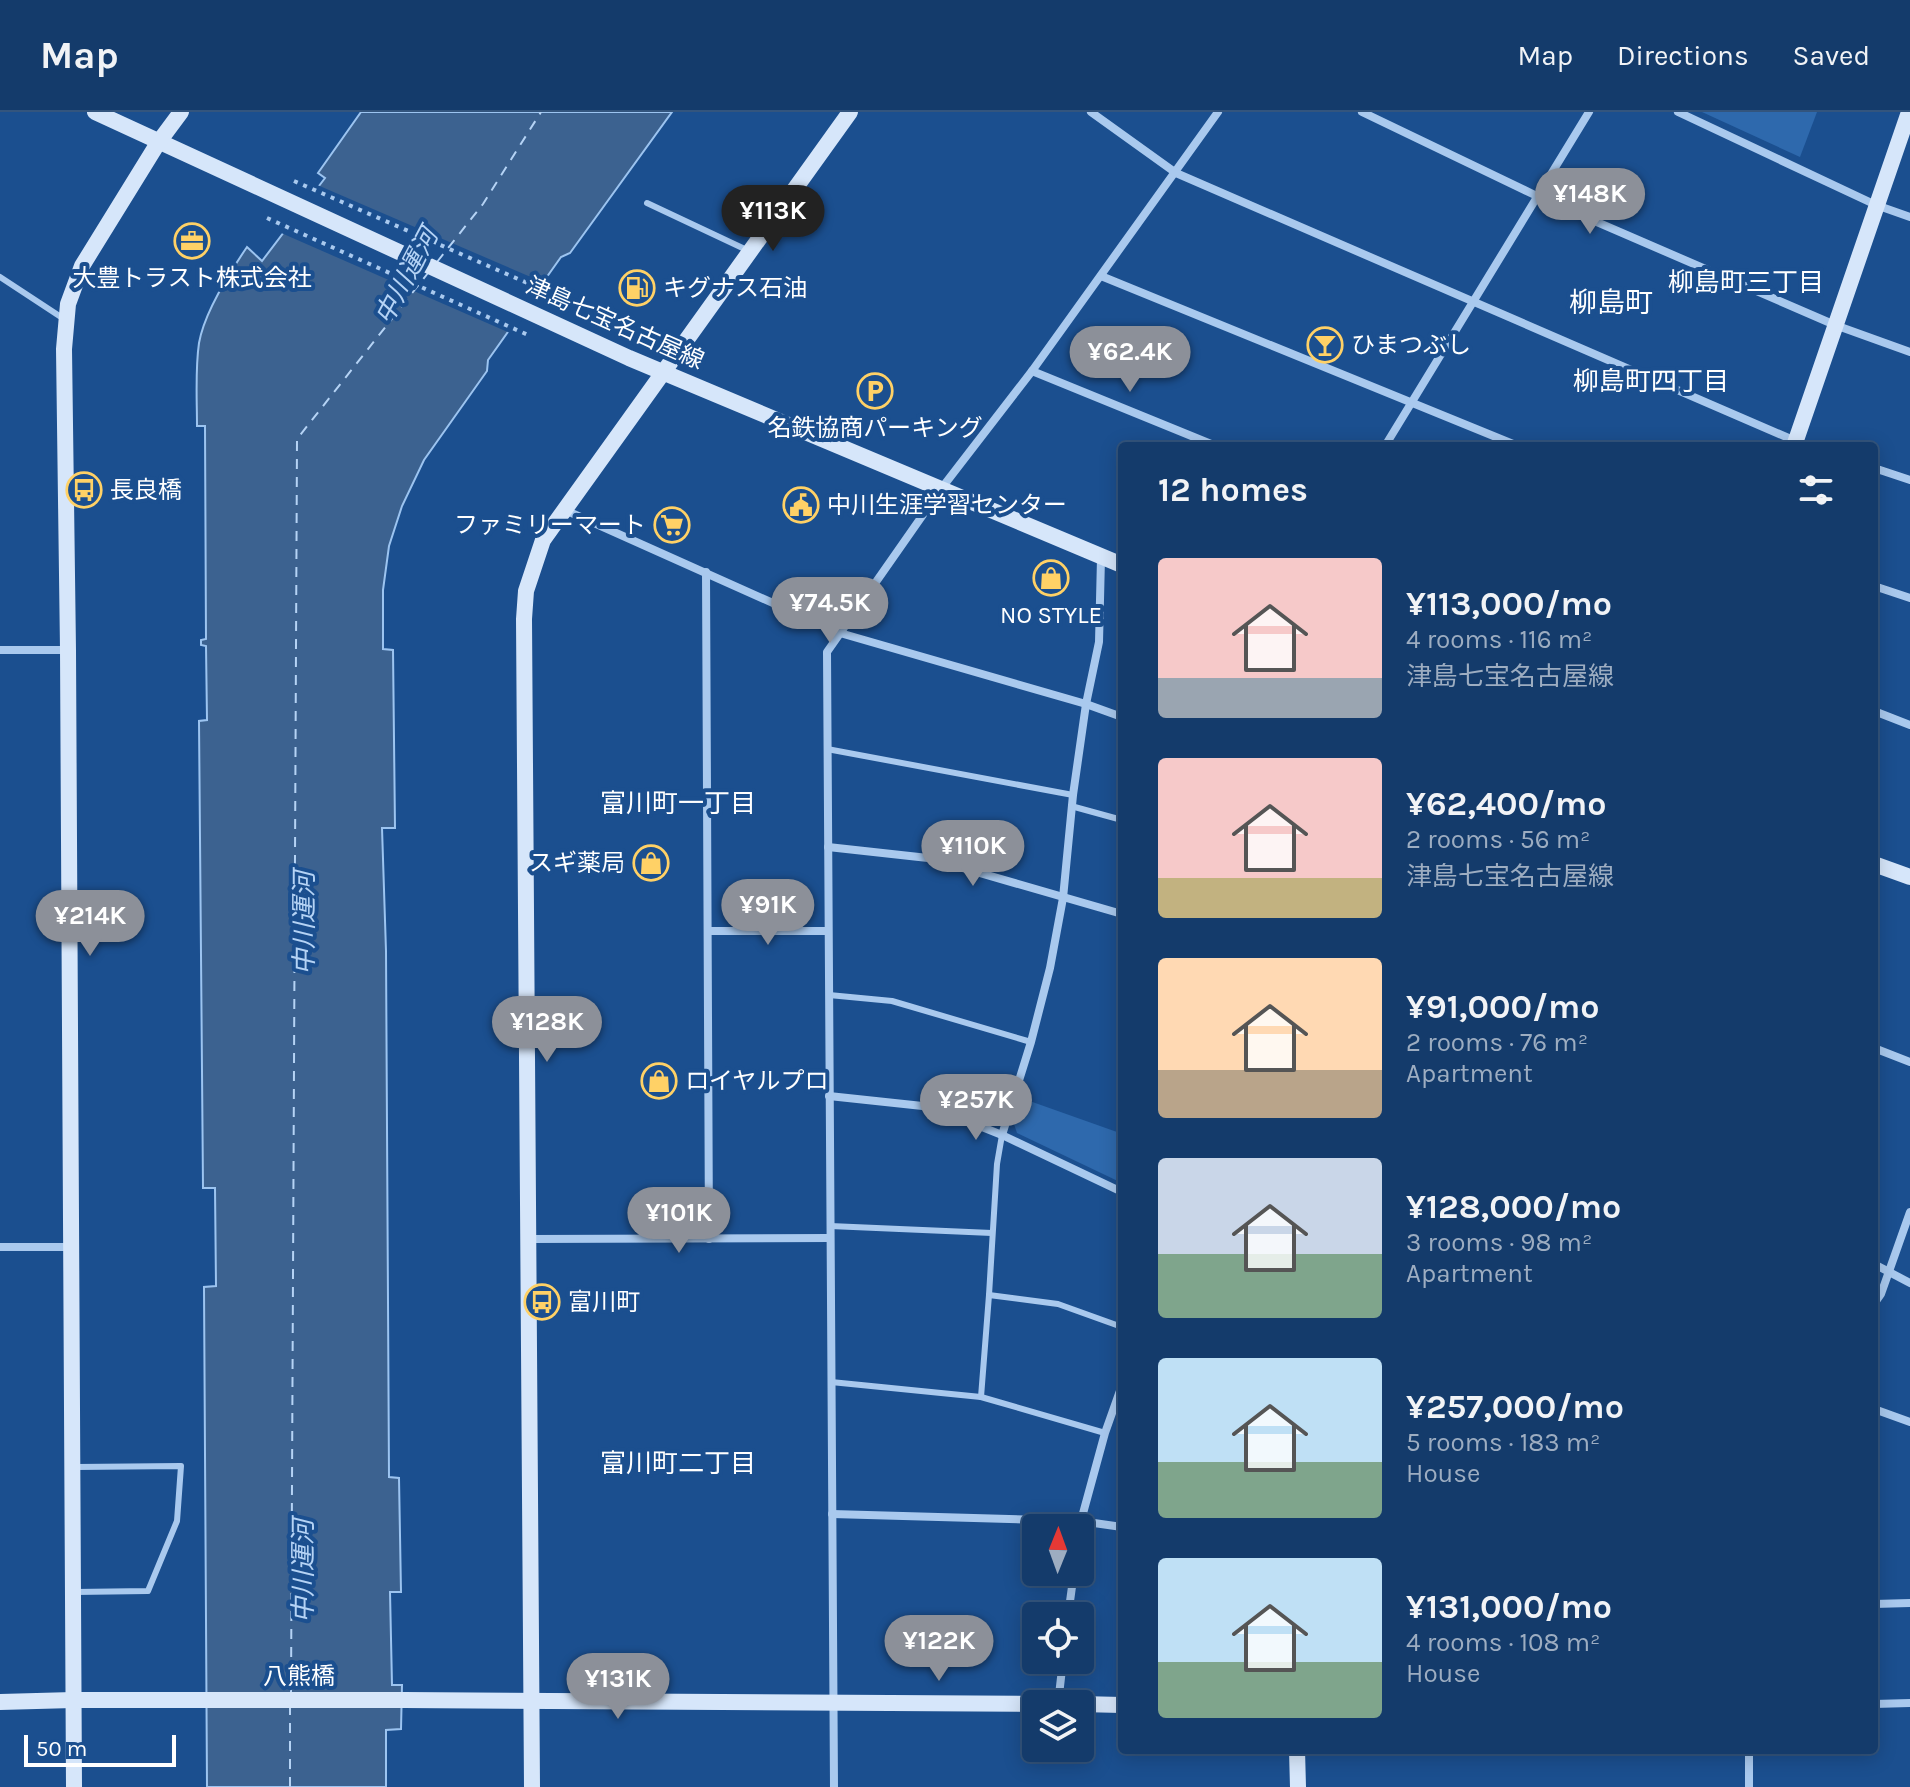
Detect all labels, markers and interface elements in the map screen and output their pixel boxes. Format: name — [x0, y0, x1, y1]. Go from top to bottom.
text: Map — [40, 33, 119, 78]
text: Map — [1518, 39, 1573, 72]
text: Directions — [1617, 39, 1749, 72]
text: Saved — [1793, 39, 1870, 72]
pin: ¥148K — [1534, 168, 1646, 236]
text: ¥148K — [1553, 178, 1627, 209]
pin: ¥113K — [717, 185, 829, 253]
text: ¥113K — [740, 195, 806, 226]
water label: 中川運河 — [368, 219, 447, 329]
office icon: 大豊トラスト株式会社 — [173, 222, 211, 260]
place label: 大豊トラスト株式会社 — [72, 264, 312, 292]
district label: 柳島町三丁目 — [1668, 267, 1824, 298]
fuel station icon: キグナス石油 — [618, 269, 656, 307]
street label: 津島七宝名古屋線 — [522, 271, 708, 375]
place label: キグナス石油 — [663, 274, 807, 302]
district label: 柳島町 — [1569, 286, 1653, 319]
pin: ¥62.4K — [1065, 326, 1195, 394]
bar icon: ひまつぶし — [1306, 326, 1344, 364]
place label: ひまつぶし — [1351, 331, 1471, 359]
text: ¥62.4K — [1088, 336, 1172, 367]
district label: 柳島町四丁目 — [1573, 366, 1729, 397]
parking icon: 名鉄協商パーキング — [856, 372, 894, 410]
place label: 名鉄協商パーキング — [767, 414, 983, 442]
icon: filters — [1794, 468, 1838, 512]
text: 12 homes — [1158, 470, 1308, 510]
bus stop icon: 長良橋 — [65, 471, 103, 509]
place label: 長良橋 — [110, 476, 182, 504]
public building icon: 中川生涯学習センター — [782, 486, 820, 524]
place label: 中川生涯学習センター — [827, 491, 1067, 519]
supermarket icon: ファミリーマート — [653, 506, 691, 544]
place label: ファミリーマート — [454, 511, 646, 539]
shop icon: NO STYLE — [1032, 559, 1070, 597]
pin: ¥74.5K — [765, 577, 895, 645]
text: ¥113,000/mo — [1406, 584, 1612, 624]
text: ¥74.5K — [789, 587, 871, 618]
icon: home — [1222, 590, 1318, 686]
place label: NO STYLE — [1000, 601, 1102, 629]
text: 4 rooms · 116 m² — [1406, 624, 1593, 655]
text: 津島七宝名古屋線 — [1406, 661, 1614, 692]
text: ¥62,400/mo — [1406, 784, 1607, 824]
district label: 富川町一丁目 — [600, 788, 756, 819]
icon: home — [1222, 790, 1318, 886]
pin: ¥110K — [917, 820, 1029, 888]
text: 2 rooms · 56 m² — [1406, 824, 1591, 855]
text: ¥110K — [939, 830, 1007, 861]
shop icon: スギ薬局 — [632, 844, 670, 882]
place label: スギ薬局 — [529, 849, 625, 877]
text: 津島七宝名古屋線 — [1406, 861, 1614, 892]
water label: 中川運河 — [289, 866, 320, 975]
pin: ¥91K — [721, 879, 815, 947]
text: ¥91K — [739, 889, 797, 920]
pin: ¥214K — [34, 890, 146, 958]
text: ¥214K — [54, 900, 126, 931]
text: ¥91,000/mo — [1406, 987, 1599, 1027]
icon: home — [1222, 990, 1318, 1086]
pin: ¥128K — [491, 996, 603, 1064]
text: ¥128K — [510, 1006, 584, 1037]
text: 2 rooms · 76 m² — [1406, 1027, 1588, 1058]
text: Apartment — [1406, 1058, 1533, 1089]
shop icon: ロイヤルプロ — [640, 1062, 678, 1100]
place label: ロイヤルプロ — [685, 1067, 828, 1095]
pin: ¥257K — [920, 1074, 1032, 1142]
text: ¥257K — [938, 1084, 1014, 1115]
pin: ¥101K — [623, 1187, 735, 1255]
text: ¥128,000/mo — [1406, 1187, 1621, 1227]
icon: home — [1222, 1190, 1318, 1286]
text: ¥101K — [645, 1197, 713, 1228]
text: 3 rooms · 98 m² — [1406, 1227, 1592, 1258]
text: Apartment — [1406, 1258, 1533, 1289]
bus stop icon: 富川町 — [523, 1283, 561, 1321]
place label: 富川町 — [568, 1288, 640, 1316]
text: ¥257,000/mo — [1406, 1387, 1624, 1427]
icon: home — [1222, 1390, 1318, 1486]
text: 5 rooms · 183 m² — [1406, 1427, 1601, 1458]
district label: 富川町二丁目 — [600, 1448, 756, 1479]
text: House — [1406, 1458, 1480, 1489]
water label: 中川運河 — [288, 1514, 319, 1623]
north arrow — [1022, 1514, 1094, 1586]
map controls — [1022, 1514, 1094, 1762]
text: ¥131,000/mo — [1406, 1587, 1612, 1627]
icon: home — [1222, 1590, 1318, 1686]
button: locate — [1022, 1602, 1094, 1674]
pin: ¥122K — [883, 1615, 995, 1683]
text: ¥122K — [903, 1625, 975, 1656]
text: 4 rooms · 108 m² — [1406, 1627, 1600, 1658]
pin: ¥131K — [562, 1653, 674, 1721]
text: House — [1406, 1658, 1480, 1689]
street label: 八熊橋 — [263, 1662, 335, 1690]
text: ¥131K — [585, 1663, 651, 1694]
button: layers — [1022, 1690, 1094, 1762]
scale bar — [24, 1731, 176, 1767]
text: 50 m — [36, 1736, 87, 1762]

